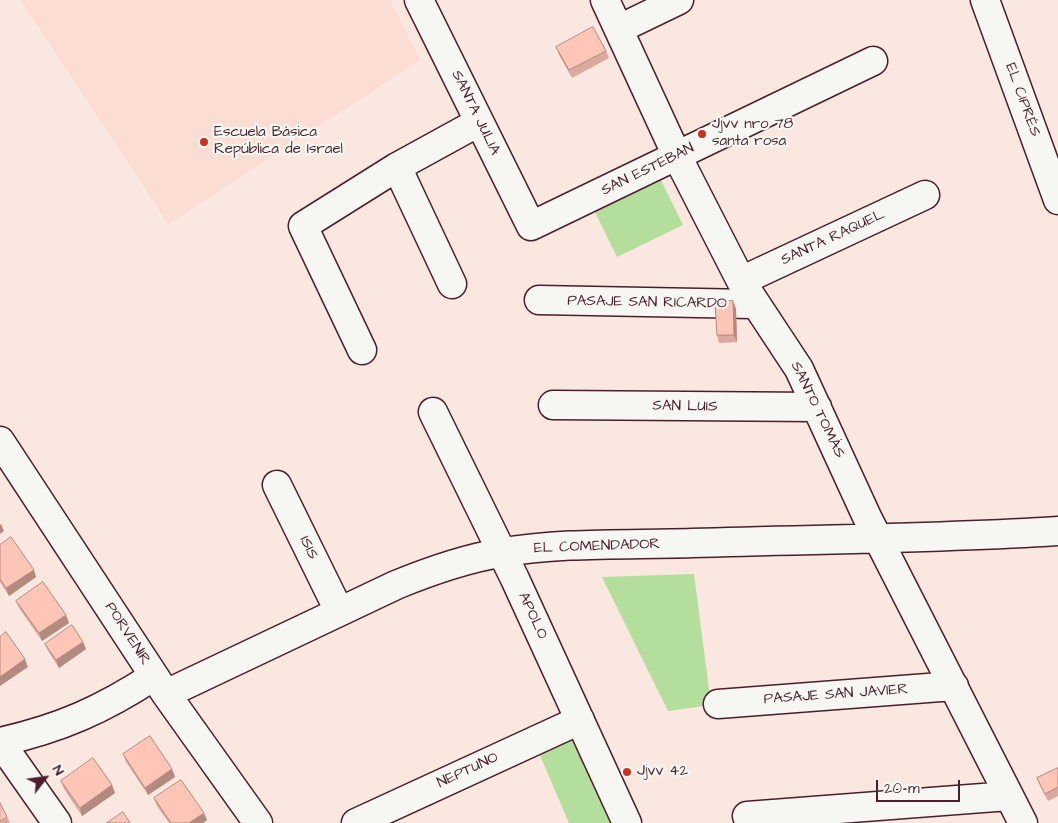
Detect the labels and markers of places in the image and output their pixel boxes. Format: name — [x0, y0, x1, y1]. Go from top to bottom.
place label: Jjvv nro 78 santa rosa — [712, 116, 793, 151]
place label: Escuela Básica República de Israel — [214, 124, 343, 159]
marker: Jjvv nro 78 santa rosa — [696, 128, 708, 140]
marker: Escuela Básica República de Israel — [198, 136, 210, 148]
place label: Jjvv 42 — [637, 763, 688, 781]
marker: Jjvv 42 — [621, 766, 633, 778]

